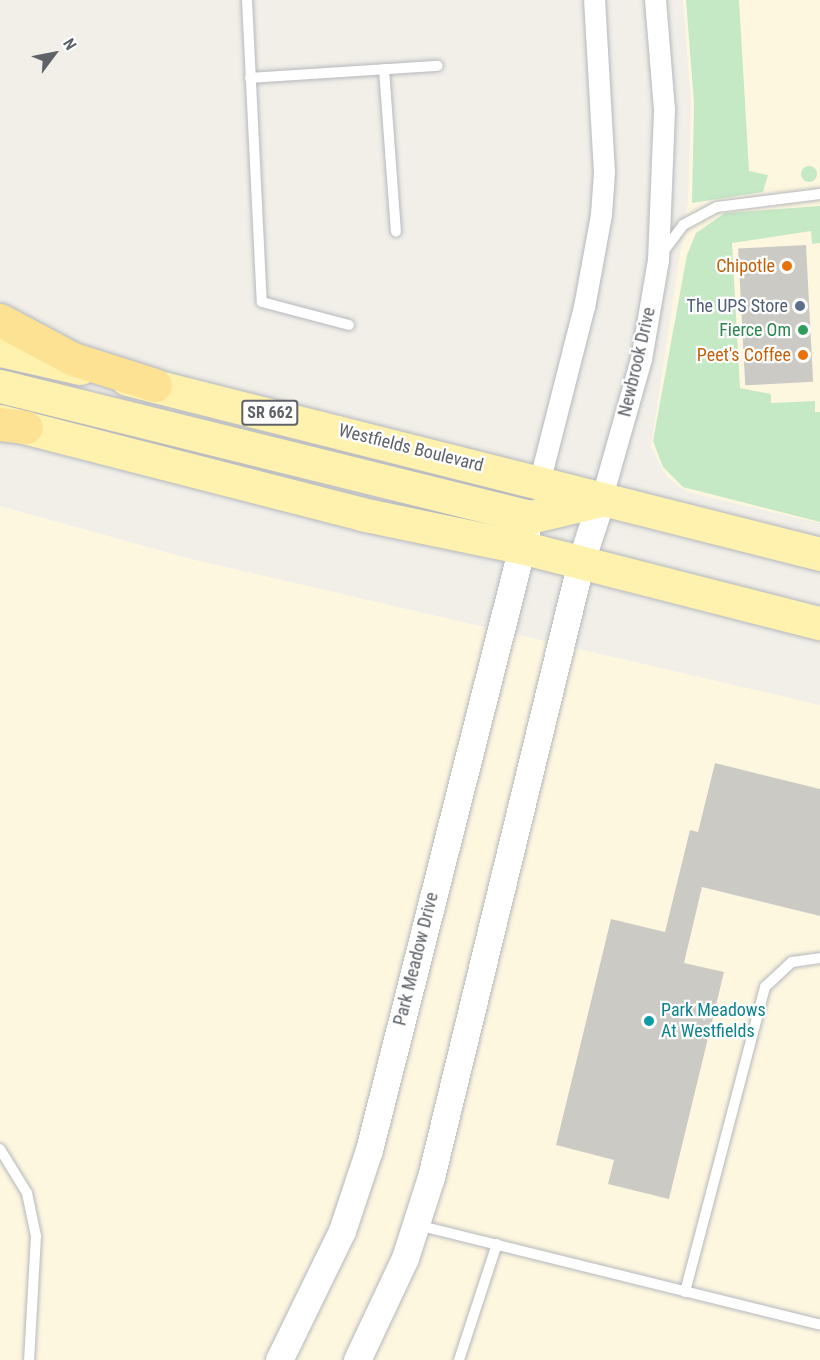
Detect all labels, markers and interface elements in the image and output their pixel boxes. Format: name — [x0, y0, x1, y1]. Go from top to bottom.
north arrow — [24, 24, 84, 84]
text: N — [59, 35, 80, 53]
place label: Chipotle — [716, 255, 775, 277]
marker: Chipotle — [780, 259, 794, 273]
place label: The UPS Store — [687, 295, 788, 317]
marker: The UPS Store — [793, 299, 807, 313]
street label: Newbrook Drive — [614, 305, 660, 419]
place label: Fierce Om — [719, 319, 791, 341]
marker: Fierce Om — [796, 323, 810, 337]
place label: Peet's Coffee — [697, 344, 791, 366]
marker: Peet's Coffee — [796, 348, 810, 362]
road number: SR 662 — [240, 400, 300, 426]
street label: Westfields Boulevard — [336, 420, 486, 476]
street label: Park Meadow Drive — [389, 890, 443, 1028]
place label: Park Meadows At Westfields — [661, 1000, 766, 1042]
marker: Park Meadows At Westfields — [642, 1014, 656, 1028]

